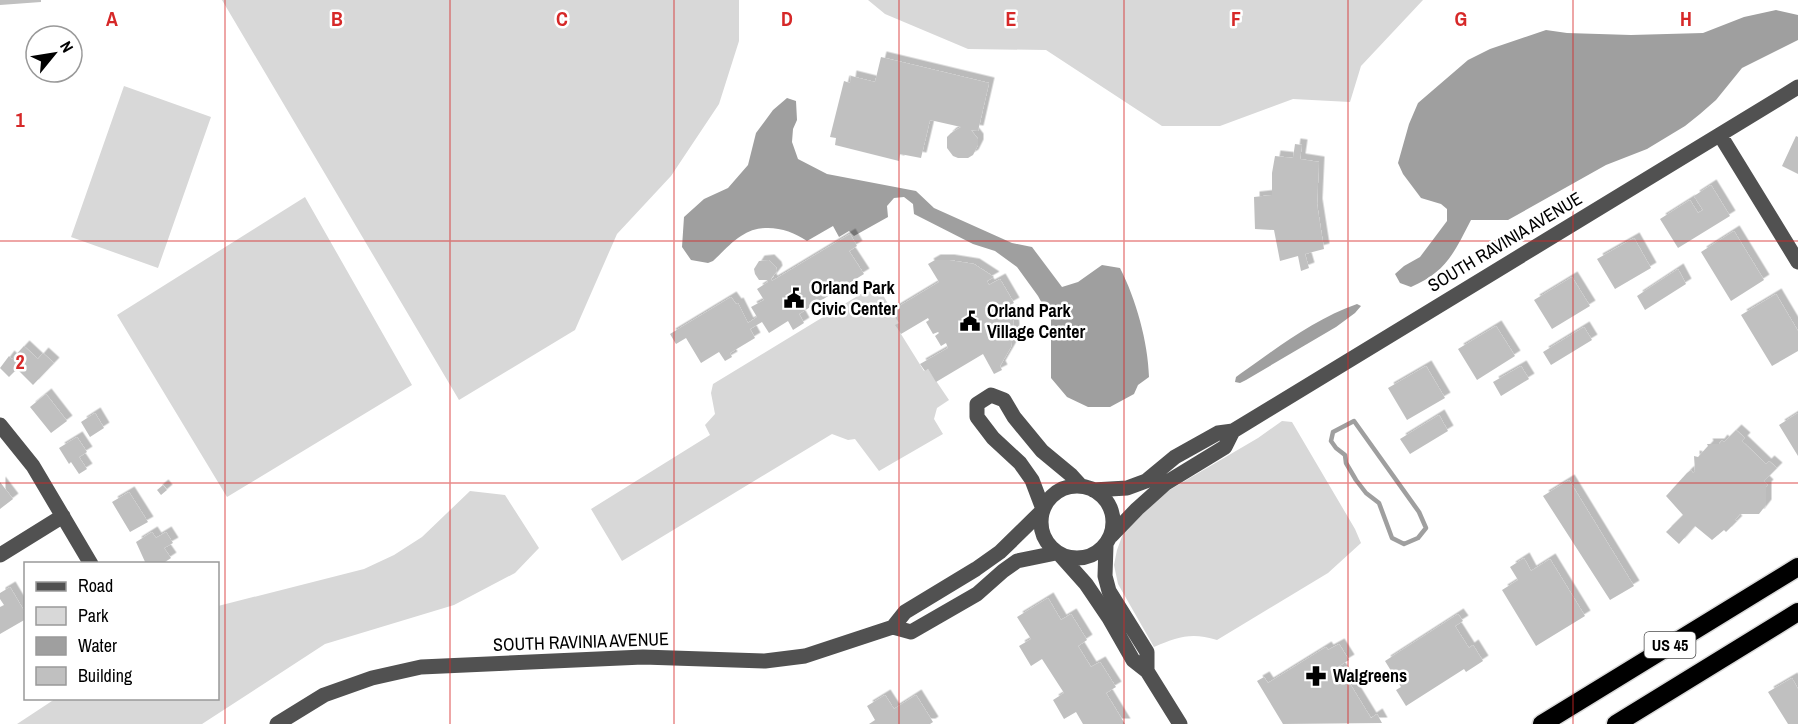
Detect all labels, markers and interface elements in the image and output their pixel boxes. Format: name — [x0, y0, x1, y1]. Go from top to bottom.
text: A — [106, 5, 118, 32]
text: B — [331, 5, 343, 32]
text: C — [556, 5, 568, 32]
text: D — [781, 5, 793, 32]
text: E — [1006, 5, 1017, 32]
text: F — [1231, 5, 1241, 32]
text: G — [1455, 5, 1467, 32]
text: H — [1680, 5, 1692, 32]
north arrow — [24, 24, 84, 84]
text: N — [55, 37, 79, 56]
text: 1 — [15, 106, 25, 133]
street label: SOUTH RAVINIA AVENUE — [1423, 186, 1587, 298]
place label: Orland Park Civic Center — [811, 275, 897, 321]
public building icon: Orland Park Civic Center — [782, 286, 806, 310]
place label: Orland Park Village Center — [987, 298, 1085, 344]
public building icon: Orland Park Village Center — [958, 309, 982, 333]
text: 2 — [15, 348, 25, 375]
legend — [24, 562, 219, 700]
text: Road — [78, 573, 113, 598]
text: Park — [78, 603, 109, 628]
street label: SOUTH RAVINIA AVENUE — [493, 626, 669, 657]
road number: US 45 — [1644, 632, 1696, 658]
text: Water — [78, 633, 117, 658]
text: Building — [78, 663, 133, 688]
place label: Walgreens — [1333, 663, 1407, 688]
pharmacy icon: Walgreens — [1304, 664, 1328, 688]

